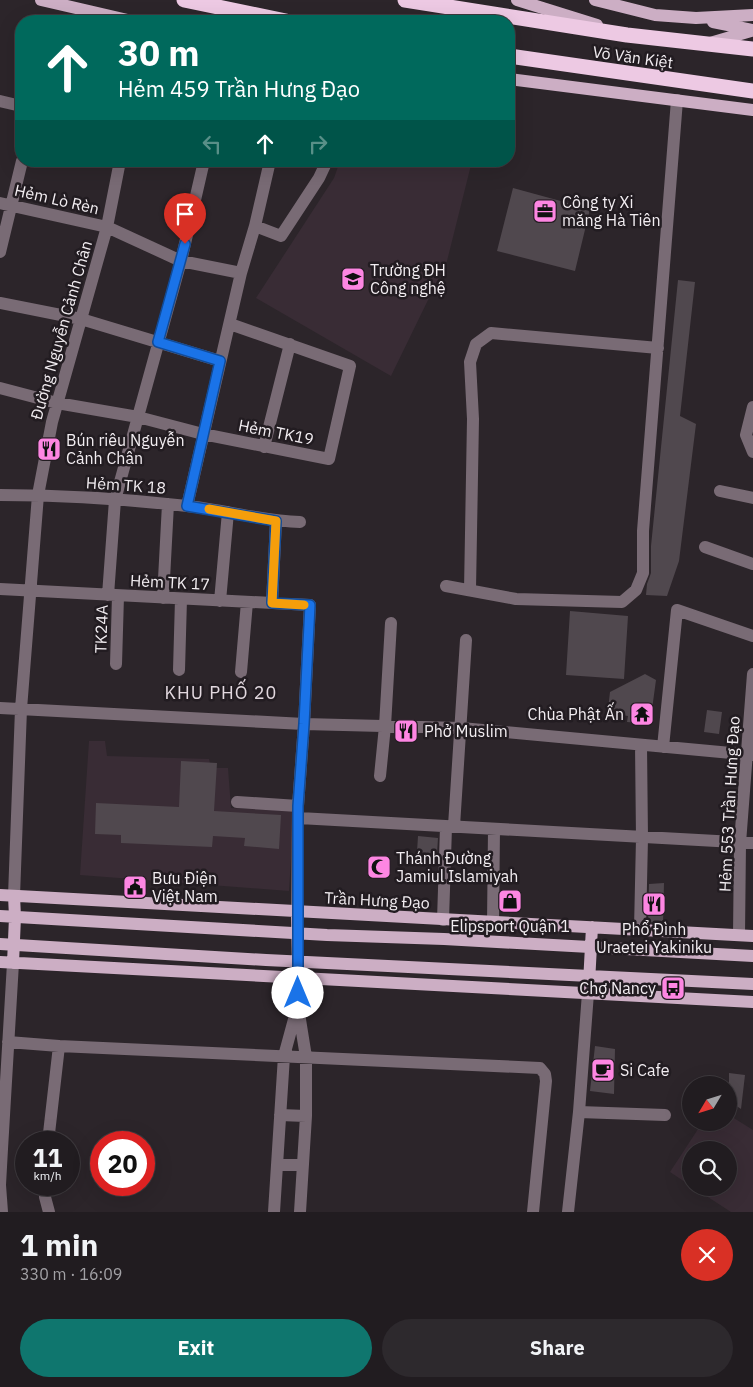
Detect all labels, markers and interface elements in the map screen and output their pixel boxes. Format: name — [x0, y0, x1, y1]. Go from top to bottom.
text: 30 m — [118, 30, 200, 76]
icon: ahead — [35, 35, 100, 100]
street label: Võ Văn Kiệt — [591, 41, 675, 73]
text: Hẻm 459 Trần Hưng Đạo — [118, 74, 360, 103]
icon: left — [198, 130, 226, 158]
icon: ahead — [251, 130, 279, 158]
icon: right — [304, 130, 332, 158]
street label: Hẻm Lò Rèn — [13, 180, 101, 218]
place label: Công ty Xi măng Hà Tiên — [562, 192, 660, 230]
pin — [164, 193, 206, 244]
office icon: Công ty Xi măng Hà Tiên — [532, 198, 558, 224]
icon: arrive — [171, 200, 199, 228]
street label: Đường Nguyễn Cảnh Chân — [26, 238, 96, 422]
place label: Trường ĐH Công nghệ — [370, 260, 446, 298]
school or university icon: Trường ĐH Công nghệ — [340, 266, 366, 292]
street label: Hẻm TK19 — [237, 415, 315, 449]
place label: Bún riêu Nguyễn Cảnh Chân — [66, 430, 184, 468]
restaurant icon: Bún riêu Nguyễn Cảnh Chân — [36, 436, 62, 462]
street label: Hẻm TK 18 — [85, 472, 167, 498]
street label: Hẻm TK 17 — [129, 570, 211, 594]
street label: TK24A — [90, 604, 112, 654]
district label: KHU PHỐ 20 — [165, 678, 277, 704]
temple icon: Chùa Phật Ấn — [629, 701, 655, 727]
place label: Chùa Phật Ấn — [528, 702, 624, 724]
street label: Hẻm 553 Trần Hưng Đạo — [714, 716, 744, 892]
restaurant icon: Phở Muslim — [393, 718, 419, 744]
place label: Phở Muslim — [424, 721, 508, 741]
place label: Thánh Đường Jamiul Islamiyah — [396, 848, 518, 886]
mosque icon: Thánh Đường Jamiul Islamiyah — [366, 854, 392, 880]
place label: Bưu Điện Việt Nam — [152, 868, 218, 906]
public building icon: Bưu Điện Việt Nam — [122, 874, 148, 900]
street label: Trần Hưng Đạo — [324, 887, 430, 913]
shop icon: Elipsport Quận 1 — [497, 888, 523, 914]
restaurant icon: Phổ Đình Uraetei Yakiniku — [641, 891, 667, 917]
place label: Elipsport Quận 1 — [450, 916, 570, 936]
place label: Phổ Đình Uraetei Yakiniku — [596, 919, 712, 957]
position arrow — [271, 966, 323, 1018]
bus stop icon: Chợ Nancy — [660, 975, 686, 1001]
place label: Chợ Nancy — [579, 978, 656, 998]
cafe icon: Si Cafe — [590, 1057, 616, 1083]
place label: Si Cafe — [620, 1060, 670, 1080]
north arrow — [682, 1076, 738, 1131]
map controls — [682, 1076, 737, 1196]
speed limit sign: 20 — [90, 1131, 155, 1196]
text: 11 — [32, 1141, 63, 1174]
button: search — [682, 1141, 737, 1196]
text: km/h — [33, 1168, 62, 1183]
text: 1 min — [20, 1225, 98, 1264]
button: close — [681, 1229, 733, 1281]
text: 330 m · 16:09 — [20, 1264, 122, 1284]
button: Exit — [20, 1319, 372, 1377]
button: Share — [382, 1319, 733, 1377]

